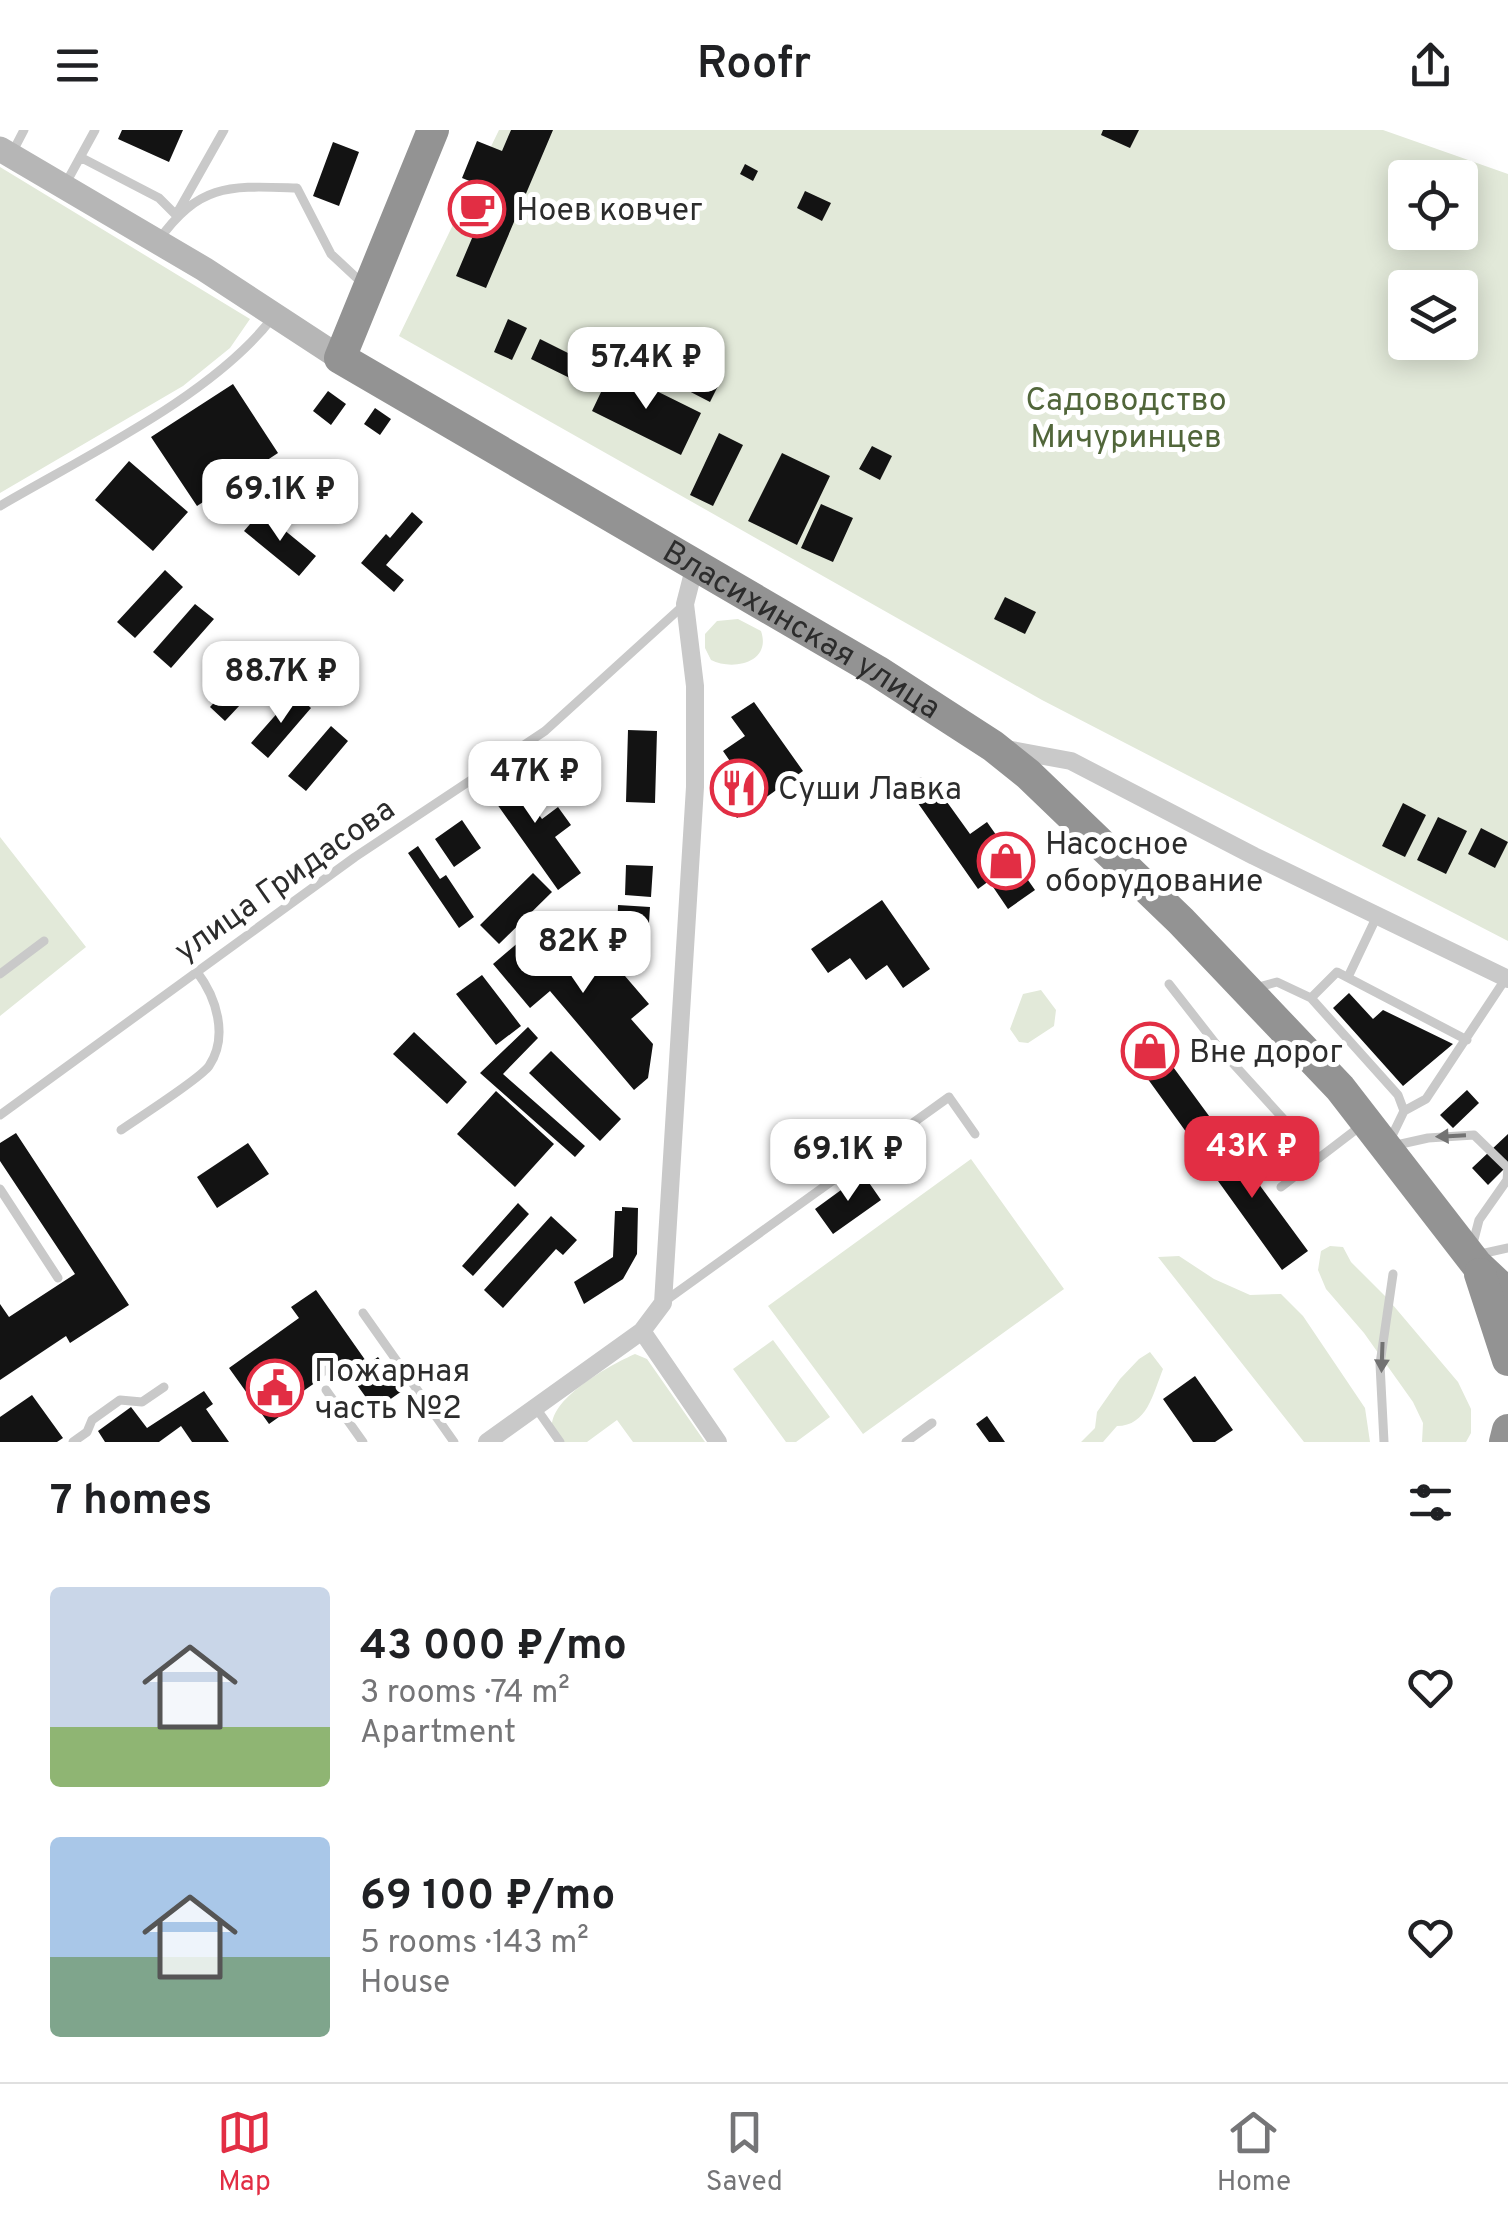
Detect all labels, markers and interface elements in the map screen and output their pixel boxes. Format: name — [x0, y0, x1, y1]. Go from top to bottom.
text: Roofr — [697, 37, 811, 94]
icon: menu — [50, 38, 105, 93]
icon: share — [1403, 38, 1458, 93]
map controls — [1388, 160, 1478, 360]
button: locate — [1388, 160, 1478, 250]
cafe icon: Ноев ковчег — [447, 179, 507, 239]
place label: Ноев ковчег — [516, 192, 703, 232]
button: layers — [1388, 270, 1478, 360]
pin: 57.4K ₽ — [554, 327, 738, 412]
text: 57.4K ₽ — [590, 339, 702, 379]
park label: Садоводство Мичуринцев — [1025, 382, 1227, 459]
pin: 69.1K ₽ — [188, 459, 372, 544]
text: 69.1K ₽ — [224, 471, 336, 511]
street label: Власихинская улица — [655, 533, 947, 730]
pin: 88.7K ₽ — [189, 641, 373, 726]
text: 88.7K ₽ — [224, 653, 338, 693]
pin: 47K ₽ — [465, 741, 605, 826]
text: 47K ₽ — [490, 753, 580, 793]
restaurant icon: Суши Лавка — [709, 758, 769, 818]
place label: Суши Лавка — [778, 771, 962, 811]
street label: улица Гридасова — [168, 791, 404, 972]
place label: Насосное оборудование — [1045, 826, 1263, 903]
shop icon: Насосное оборудование — [976, 831, 1036, 891]
pin: 82K ₽ — [513, 911, 653, 996]
text: 82K ₽ — [538, 923, 628, 963]
shop icon: Вне дорог — [1120, 1021, 1180, 1081]
place label: Вне дорог — [1189, 1034, 1343, 1074]
pin: 43K ₽ — [1182, 1116, 1322, 1201]
pin: 69.1K ₽ — [756, 1119, 940, 1204]
text: 43K ₽ — [1206, 1128, 1298, 1168]
one-way arrow — [1435, 1128, 1467, 1144]
text: 69.1K ₽ — [792, 1131, 904, 1171]
one-way arrow — [1373, 1342, 1389, 1374]
place label: Пожарная часть №2 — [314, 1353, 470, 1430]
public building icon: Пожарная часть №2 — [245, 1358, 305, 1418]
icon: filters — [1403, 1475, 1458, 1530]
text: 7 homes — [50, 1476, 212, 1529]
text: 43 000 ₽/mo — [360, 1621, 627, 1674]
icon: home — [130, 1627, 250, 1747]
icon: heart — [1403, 1660, 1458, 1715]
text: 3 rooms · 74 m² — [360, 1674, 570, 1714]
text: Apartment — [360, 1714, 516, 1754]
text: 69 100 ₽/mo — [360, 1871, 615, 1924]
icon: home — [130, 1877, 250, 1997]
icon: heart — [1403, 1910, 1458, 1965]
text: 5 rooms · 143 m² — [360, 1924, 589, 1964]
text: House — [360, 1964, 450, 2004]
tab: Map — [217, 2105, 272, 2201]
tab: Saved — [706, 2105, 783, 2201]
tab: Home — [1217, 2105, 1291, 2201]

